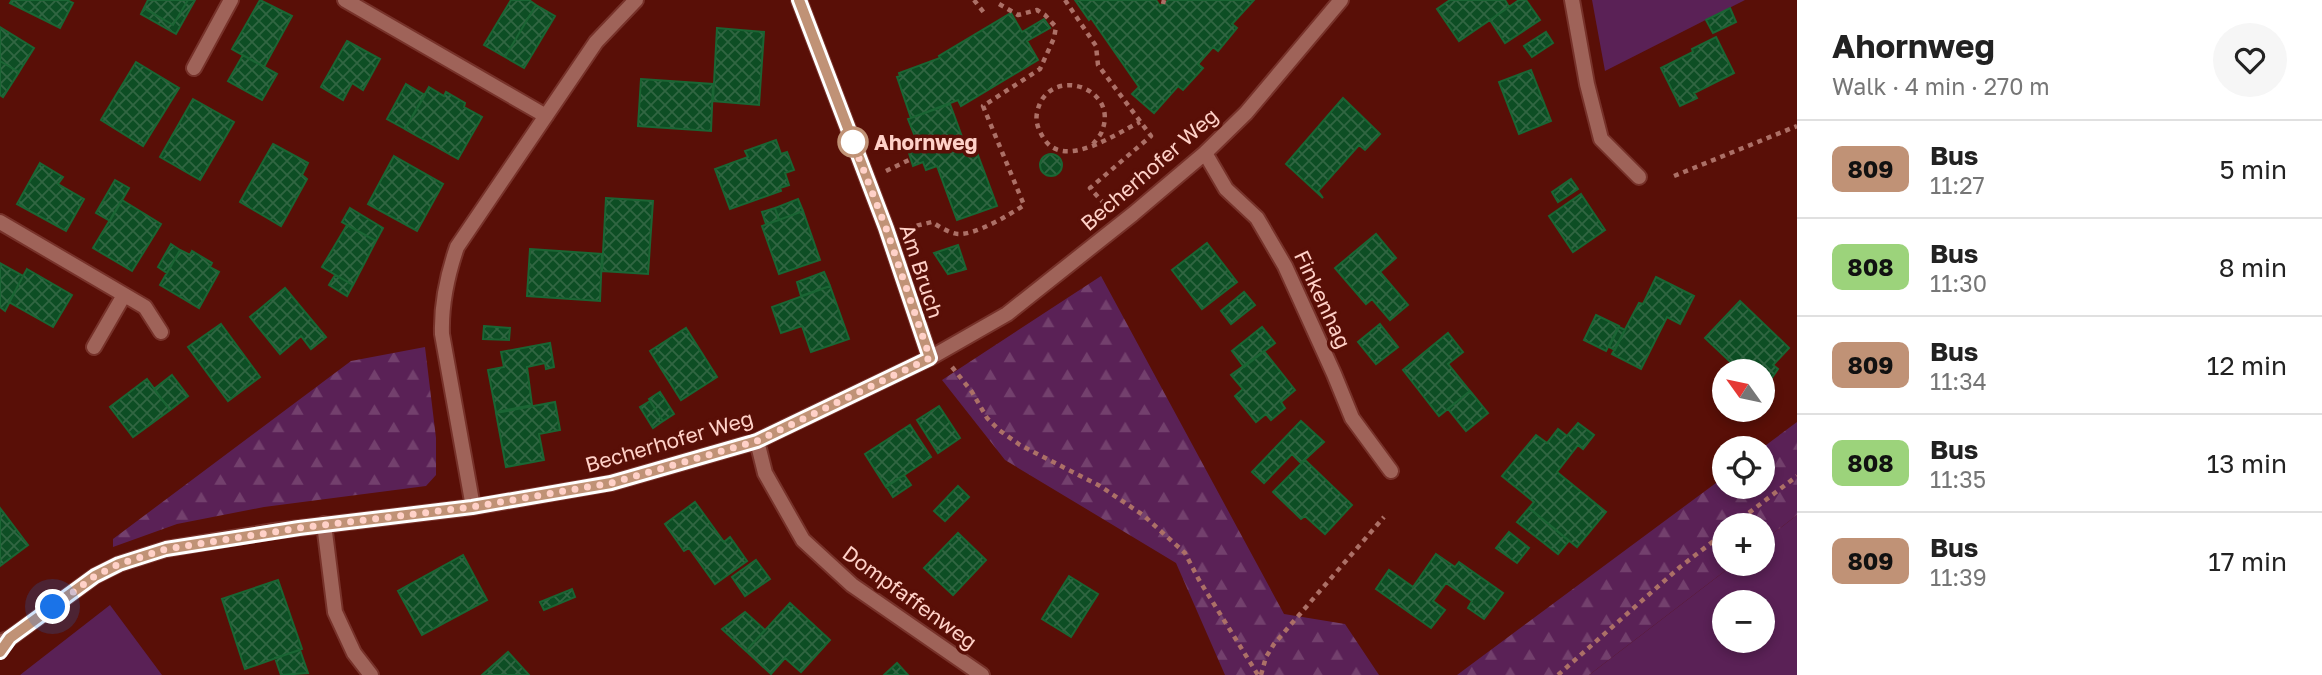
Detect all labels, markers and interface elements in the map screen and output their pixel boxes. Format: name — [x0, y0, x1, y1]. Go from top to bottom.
button: heart — [2213, 23, 2287, 97]
text: Ahornweg — [1832, 26, 1995, 65]
text: Walk · 4 min · 270 m — [1832, 72, 2050, 100]
street label: Becherhofer Weg — [1075, 102, 1223, 236]
marker: Ahornweg — [838, 127, 868, 157]
place label: Ahornweg — [874, 129, 978, 155]
text: Bus — [1930, 140, 1978, 171]
text: 809 — [1847, 154, 1894, 183]
text: 5 min — [2219, 154, 2287, 185]
text: 11:27 — [1930, 171, 1985, 199]
street label: Am Bruch — [895, 221, 949, 321]
text: Bus — [1930, 238, 1978, 269]
street label: Finkenhag — [1289, 246, 1357, 352]
text: 808 — [1847, 252, 1894, 281]
text: 8 min — [2219, 252, 2287, 283]
text: 11:30 — [1930, 269, 1987, 297]
text: Bus — [1930, 336, 1978, 367]
text: 809 — [1847, 350, 1894, 379]
text: 12 min — [2207, 350, 2287, 381]
north arrow — [1712, 359, 1774, 422]
map controls — [1712, 359, 1775, 653]
text: 11:34 — [1930, 367, 1987, 395]
street label: Becherhofer Weg — [582, 405, 756, 477]
text: Bus — [1930, 434, 1978, 465]
button: locate — [1712, 436, 1775, 499]
text: 808 — [1847, 448, 1894, 477]
text: 13 min — [2207, 448, 2287, 479]
text: 11:35 — [1930, 465, 1986, 493]
button: + — [1712, 513, 1775, 576]
text: Bus — [1930, 532, 1978, 563]
street label: Dompfaffenweg — [838, 540, 982, 654]
text: 809 — [1847, 546, 1894, 575]
text: 17 min — [2208, 546, 2287, 577]
text: 11:39 — [1930, 563, 1987, 591]
your location — [35, 589, 70, 624]
button: − — [1712, 590, 1775, 653]

